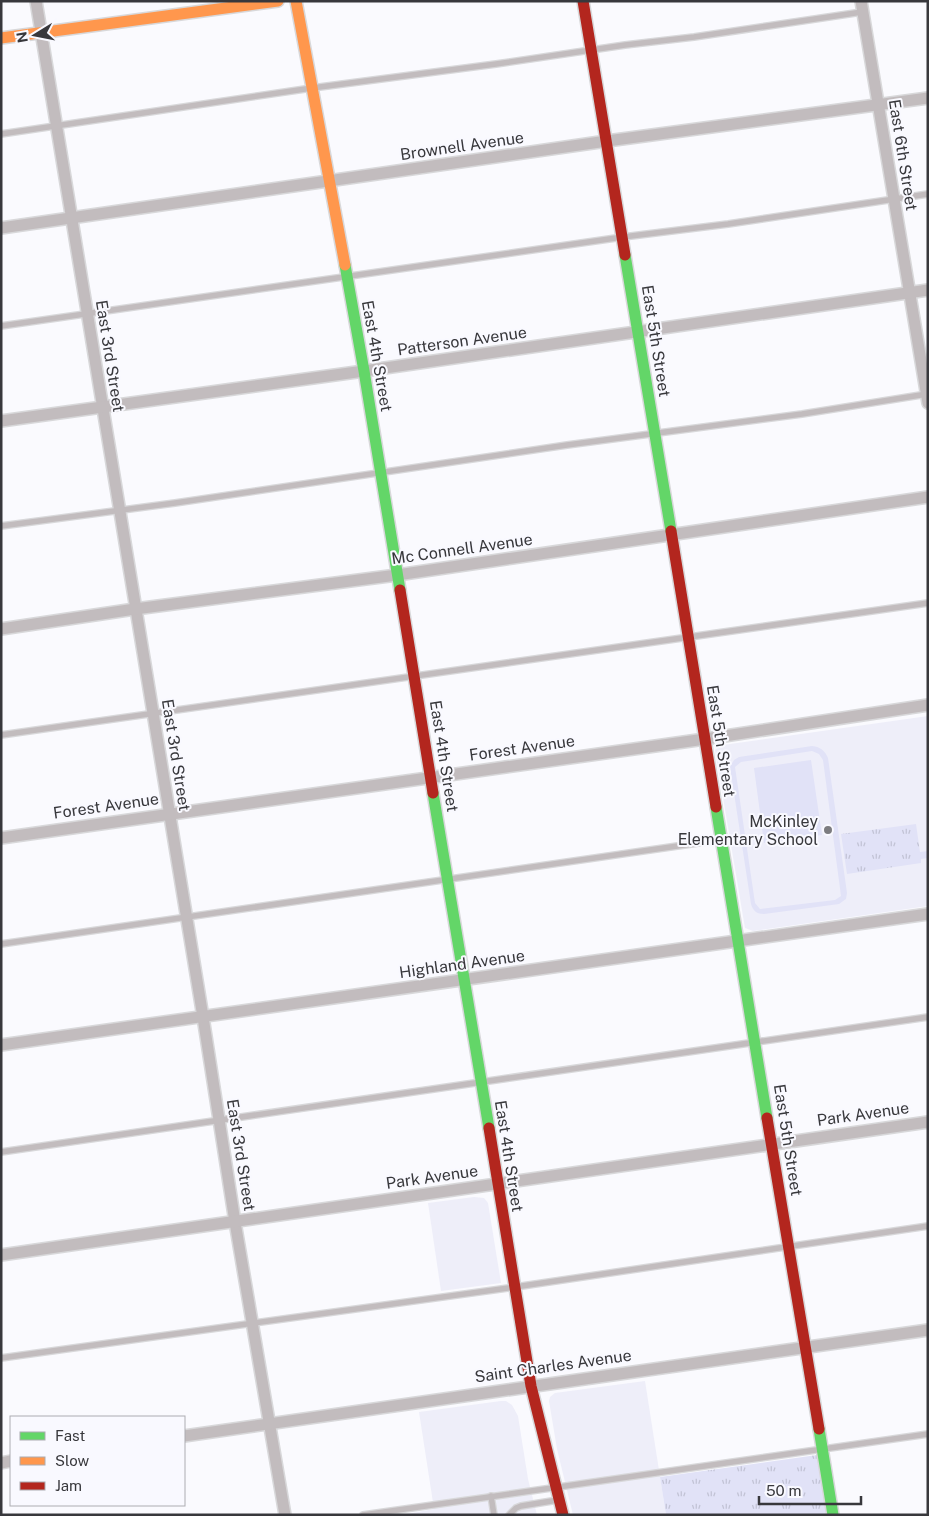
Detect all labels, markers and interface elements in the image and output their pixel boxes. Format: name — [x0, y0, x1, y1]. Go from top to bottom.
north arrow — [10, 10, 60, 60]
text: N — [13, 30, 31, 44]
street label: East 6th Street — [885, 98, 921, 212]
street label: Brownell Avenue — [399, 128, 525, 164]
street label: East 5th Street — [638, 284, 674, 398]
street label: East 3rd Street — [92, 299, 128, 413]
street label: East 4th Street — [358, 299, 396, 413]
street label: Patterson Avenue — [396, 323, 528, 359]
street label: Mc Connell Avenue — [390, 530, 534, 568]
street label: East 5th Street — [703, 684, 739, 798]
street label: East 3rd Street — [158, 698, 194, 812]
street label: East 4th Street — [426, 699, 462, 813]
street label: Forest Avenue — [468, 731, 576, 765]
street label: Forest Avenue — [52, 789, 160, 823]
place label: McKinley Elementary School — [678, 812, 818, 849]
marker: McKinley Elementary School — [822, 824, 834, 836]
street label: Highland Avenue — [398, 946, 526, 982]
street label: East 5th Street — [770, 1083, 806, 1197]
street label: East 3rd Street — [223, 1098, 259, 1212]
street label: Park Avenue — [816, 1098, 910, 1130]
street label: East 4th Street — [491, 1099, 527, 1213]
street label: Park Avenue — [385, 1161, 479, 1193]
street label: Saint Charles Avenue — [473, 1346, 633, 1386]
legend — [10, 1416, 185, 1506]
text: Fast — [55, 1427, 85, 1444]
text: Slow — [55, 1452, 90, 1469]
scale bar — [759, 1474, 862, 1506]
text: Jam — [55, 1477, 82, 1494]
text: 50 m — [766, 1482, 801, 1499]

